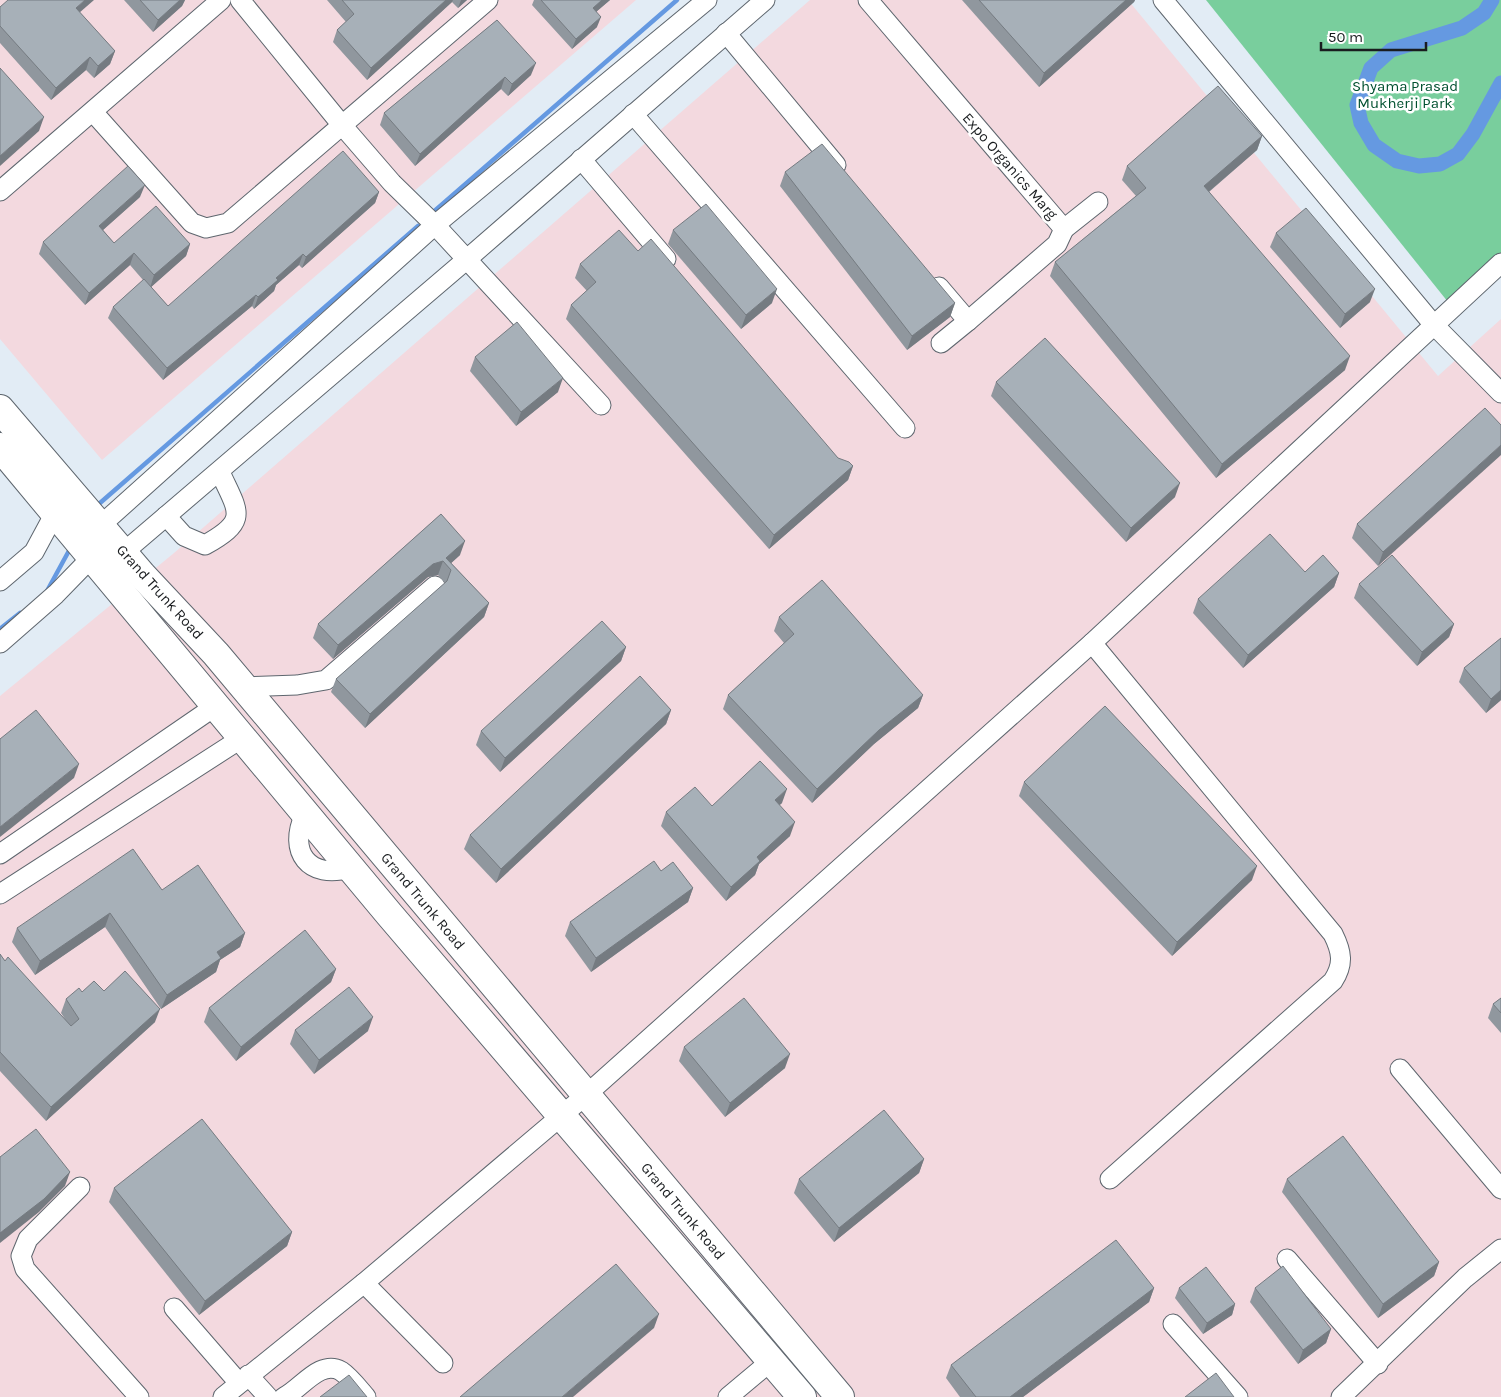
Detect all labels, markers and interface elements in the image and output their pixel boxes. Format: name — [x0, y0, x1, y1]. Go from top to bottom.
scale bar — [1321, 20, 1426, 52]
text: 50 m — [1328, 28, 1363, 46]
park label: Shyama Prasad Mukherji Park — [1352, 77, 1458, 112]
street label: Expo Organics Marg — [959, 109, 1062, 223]
street label: Grand Trunk Road — [113, 541, 207, 643]
street label: Grand Trunk Road — [377, 849, 469, 953]
street label: Grand Trunk Road — [637, 1159, 729, 1263]

